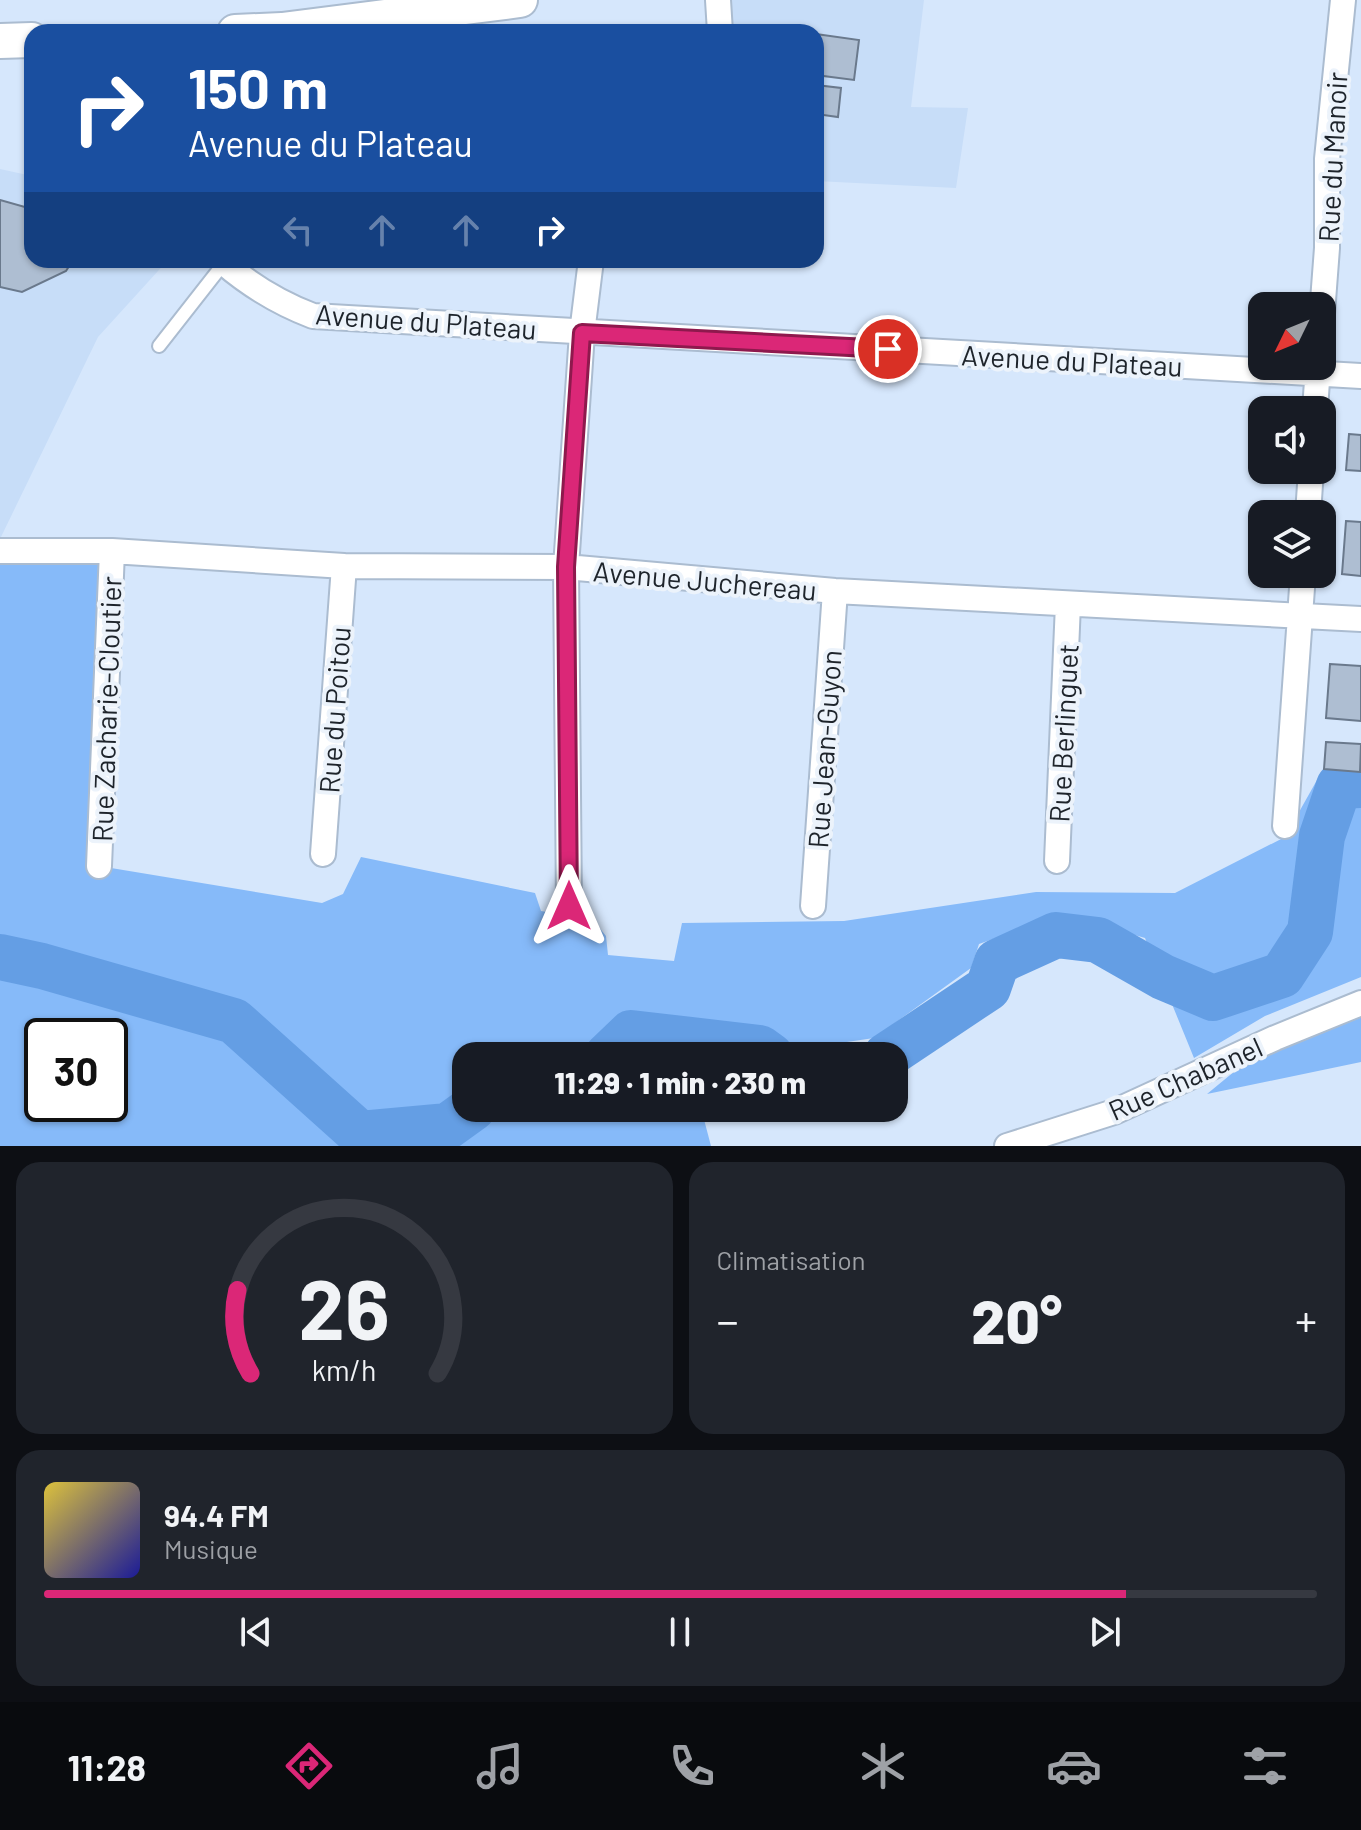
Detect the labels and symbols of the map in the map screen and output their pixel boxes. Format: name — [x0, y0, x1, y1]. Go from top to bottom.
street label: Rue du Manoir — [1311, 71, 1353, 243]
north arrow — [1248, 292, 1336, 380]
street label: Avenue du Plateau — [314, 296, 538, 346]
pin — [854, 315, 922, 383]
street label: Avenue du Plateau — [960, 337, 1184, 383]
street label: Avenue Juchereau — [592, 553, 818, 607]
street label: Rue Zacharie-Cloutier — [84, 576, 128, 842]
street label: Rue du Poitou — [311, 625, 357, 795]
street label: Rue Berlinguet — [1041, 643, 1085, 823]
street label: Rue Jean-Guyon — [800, 649, 848, 849]
position arrow — [527, 864, 611, 948]
speed limit sign: 30 — [24, 1018, 128, 1122]
street label: Rue Chabanel — [1103, 1029, 1267, 1127]

